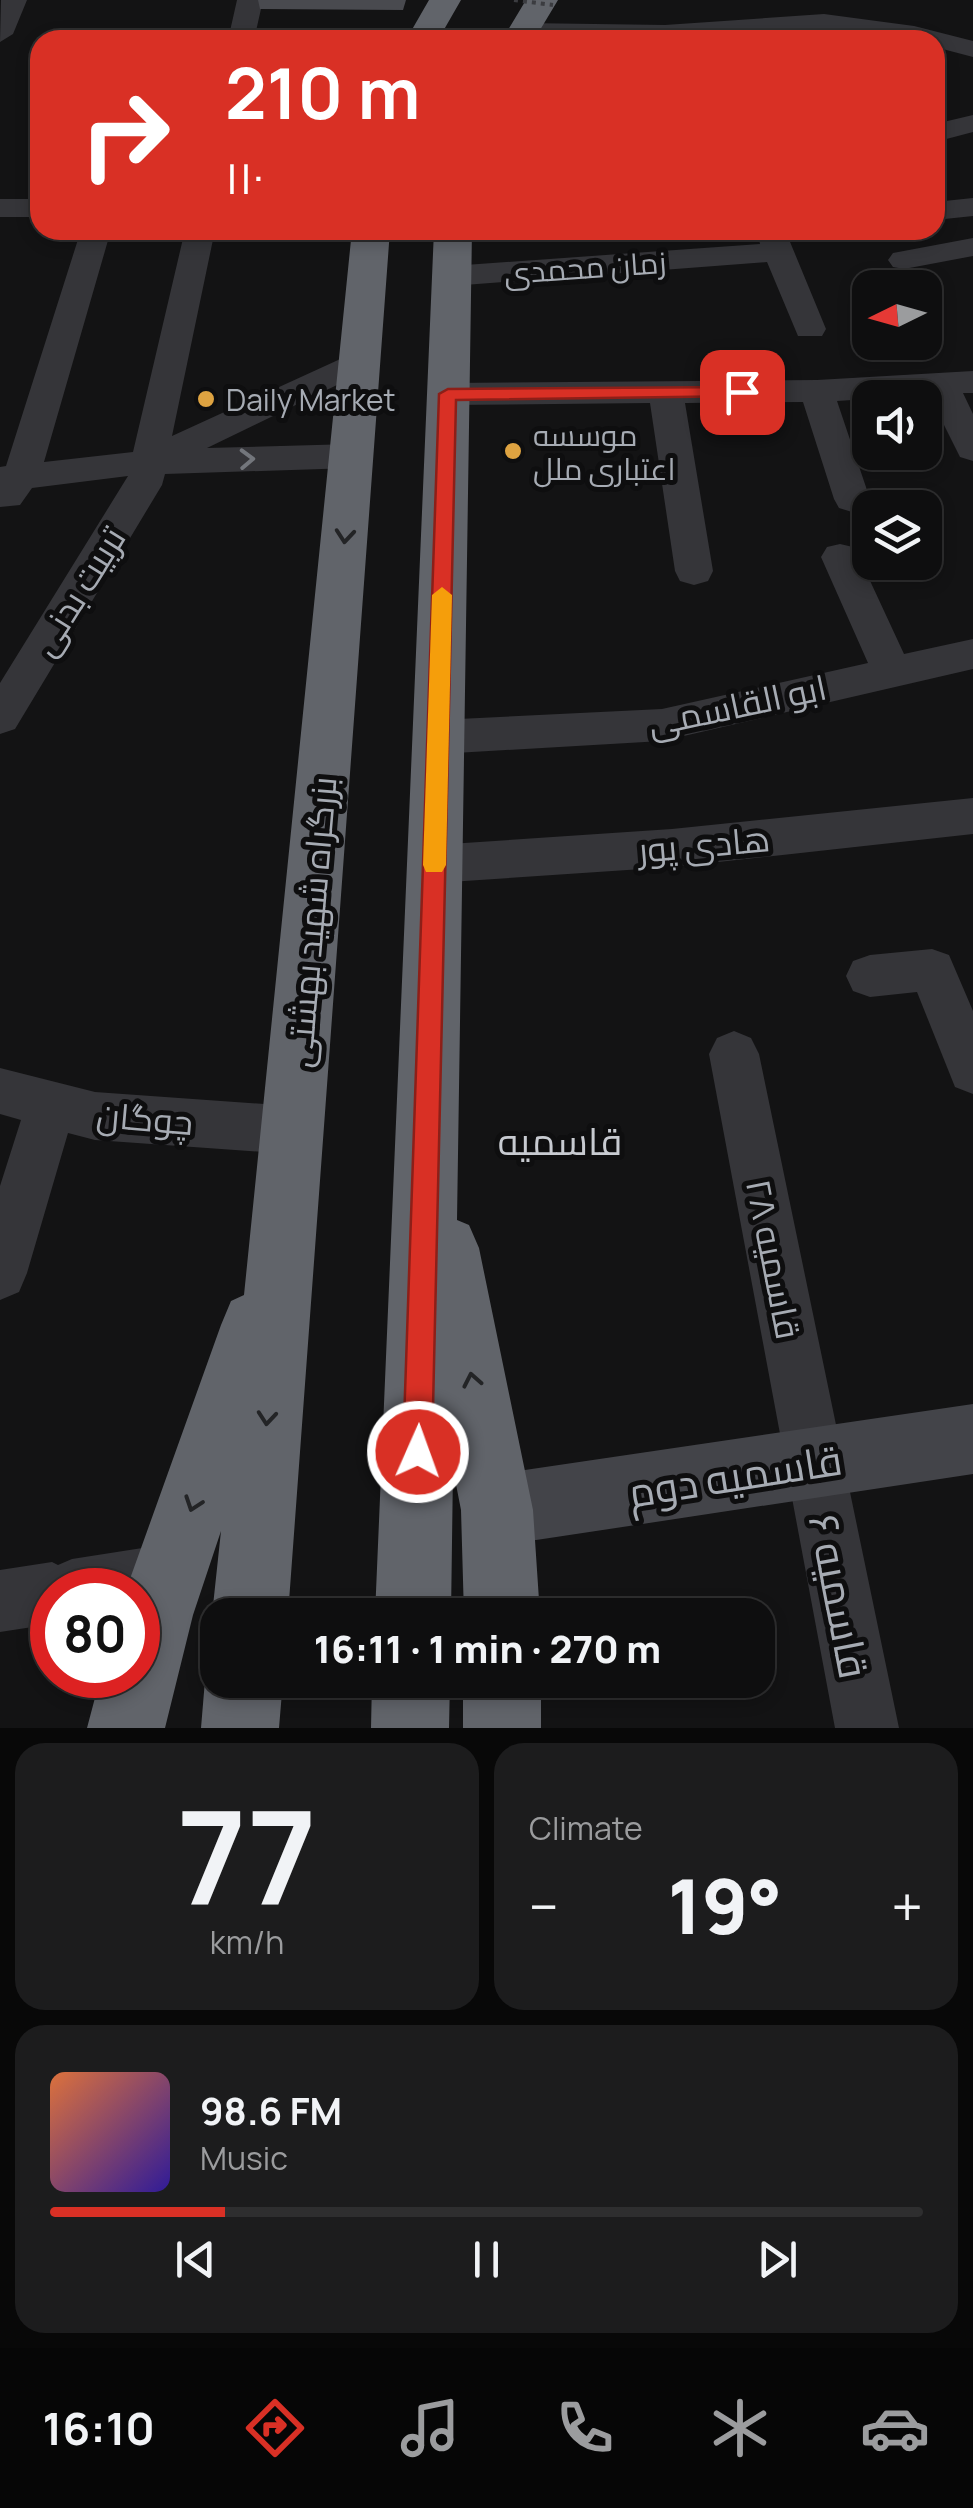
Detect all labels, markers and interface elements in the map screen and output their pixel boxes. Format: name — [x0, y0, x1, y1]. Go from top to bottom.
text: 210 m — [225, 44, 420, 140]
icon: right — [60, 70, 190, 200]
text: ۱۱۰ — [225, 146, 264, 208]
street label: زمان محمدی — [503, 241, 667, 293]
north arrow — [852, 270, 942, 360]
map controls — [852, 270, 942, 580]
pin — [700, 350, 785, 435]
icon: arrive — [715, 365, 770, 420]
place label: Daily Market — [226, 379, 395, 420]
button: sound — [852, 380, 942, 470]
marker: Daily Market — [195, 388, 217, 410]
place label: موسسه اعتباری ملل — [533, 414, 676, 489]
marker: موسسه اعتباری ملل — [502, 440, 524, 462]
one-way arrow — [239, 449, 255, 470]
button: layers — [852, 490, 942, 580]
street label: تربیت بدنی — [20, 517, 136, 665]
one-way arrow — [334, 529, 356, 545]
street label: ابو القاسمی — [643, 663, 831, 747]
street label: بزرگراه شهید بهشتی — [274, 775, 348, 1069]
street label: هادی پور — [634, 814, 772, 874]
street label: چوگان — [95, 1090, 195, 1146]
district label: قاسمیه — [498, 1114, 622, 1166]
street label: قاسمیه ۲۸ — [735, 1175, 813, 1343]
one-way arrow — [462, 1372, 483, 1389]
position arrow — [366, 1400, 470, 1504]
one-way arrow — [257, 1410, 279, 1426]
street label: قاسمیه دوم — [624, 1430, 846, 1521]
one-way arrow — [184, 1494, 205, 1511]
street label: قاسمیه ۶ — [796, 1509, 884, 1683]
speed limit sign: 80 — [30, 1568, 160, 1698]
text: 16:11 · 1 min · 270 m — [314, 1622, 661, 1674]
text: 77 — [177, 1766, 317, 1944]
text: Climate — [529, 1806, 643, 1850]
text: 19° — [668, 1854, 782, 1957]
text: − — [529, 1868, 559, 1944]
text: + — [891, 1868, 923, 1944]
text: km/h — [210, 1920, 284, 1964]
text: 98.6 FM — [200, 2084, 342, 2136]
text: Music — [200, 2136, 288, 2180]
icon: previous — [168, 2232, 223, 2287]
icon: pause — [459, 2232, 514, 2287]
icon: next — [750, 2232, 805, 2287]
icon: directions — [240, 2393, 310, 2463]
icon: music — [395, 2393, 465, 2463]
icon: phone — [550, 2393, 620, 2463]
icon: climate — [705, 2393, 775, 2463]
icon: car — [860, 2393, 930, 2463]
text: 16:10 — [43, 2397, 155, 2459]

